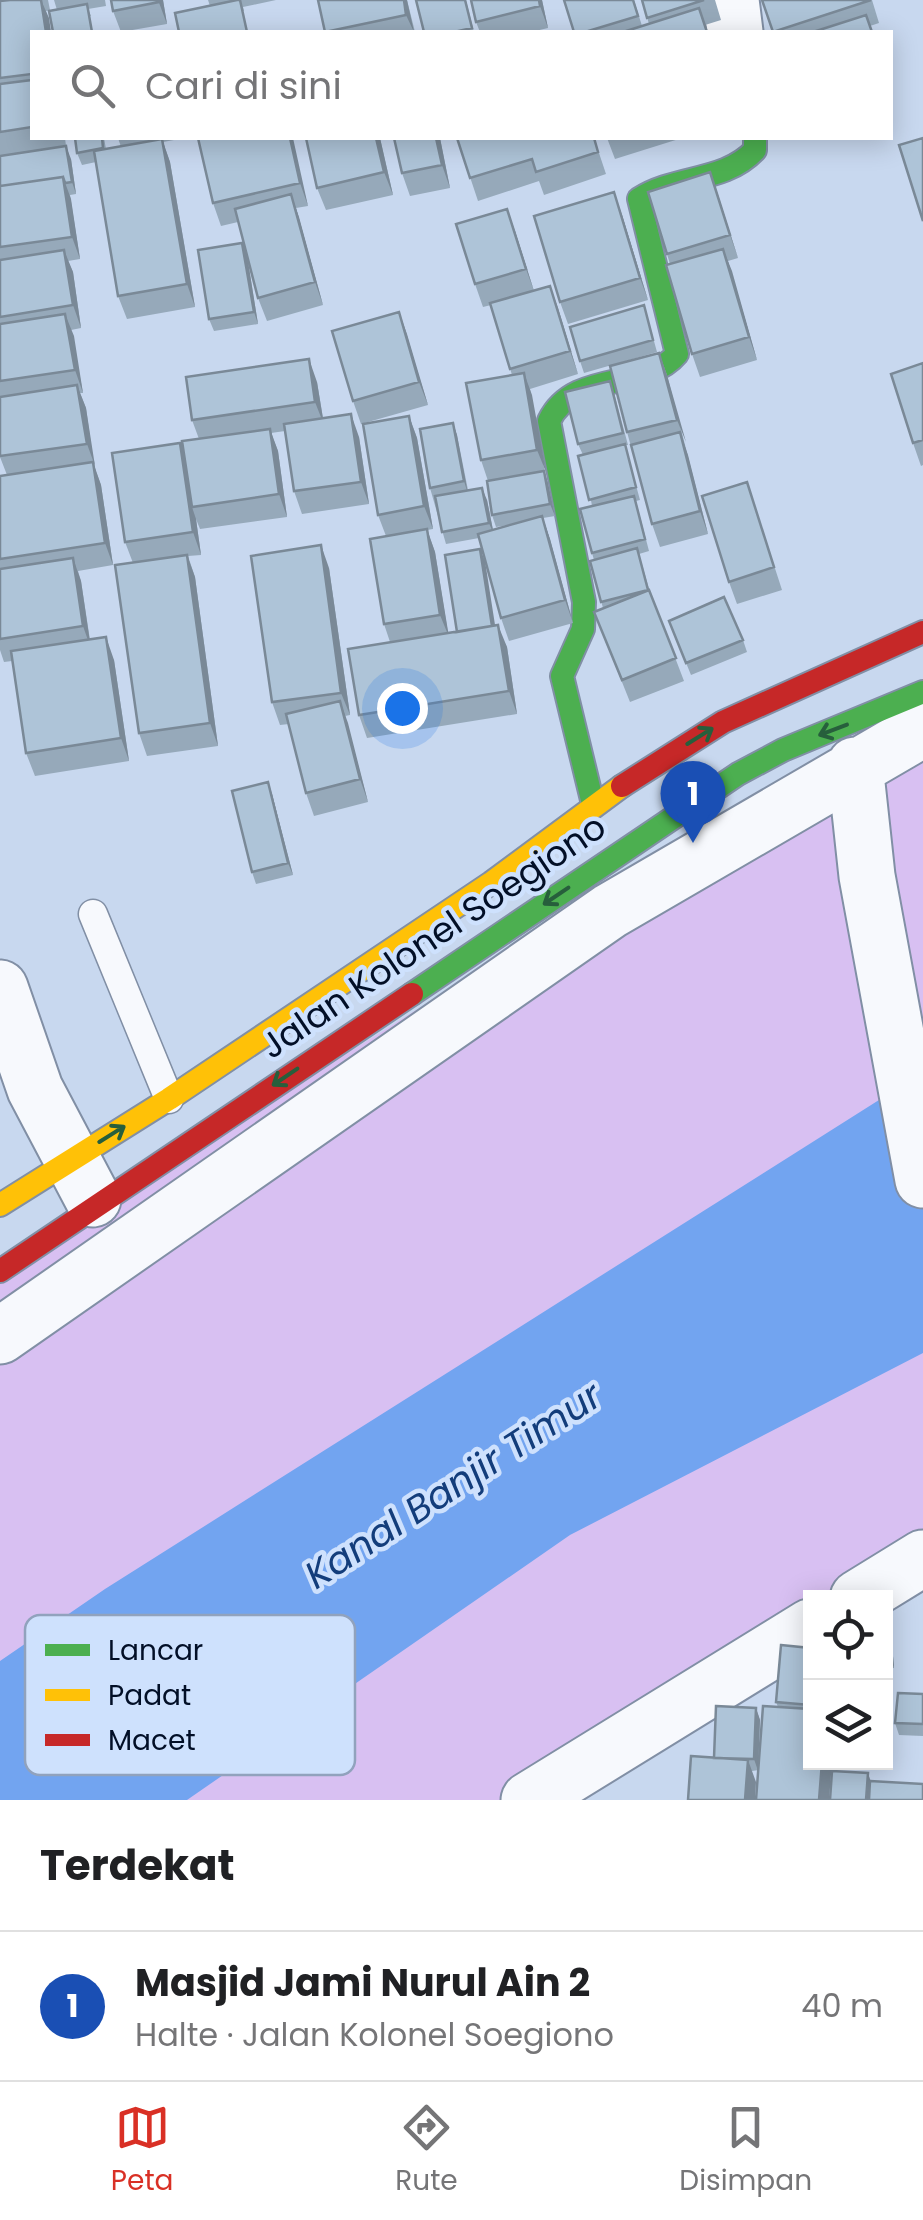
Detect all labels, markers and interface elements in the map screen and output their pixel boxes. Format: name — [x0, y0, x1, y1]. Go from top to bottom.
search box — [30, 30, 893, 140]
icon: search — [65, 58, 120, 113]
text: Cari di sini — [145, 59, 342, 112]
your location — [377, 683, 428, 734]
one-way arrow — [819, 722, 849, 740]
one-way arrow — [685, 726, 713, 746]
pin: 1 — [660, 760, 726, 843]
street label: Jalan Kolonel Soegiono — [251, 802, 615, 1070]
one-way arrow — [542, 886, 570, 907]
one-way arrow — [272, 1066, 300, 1087]
one-way arrow — [98, 1124, 126, 1145]
water label: Kanal Banjir Timur — [294, 1369, 612, 1601]
map controls — [803, 1590, 893, 1770]
button: locate — [803, 1590, 893, 1680]
legend — [25, 1615, 355, 1775]
text: Lancar — [108, 1631, 203, 1670]
text: Padat — [108, 1676, 191, 1715]
button: layers — [803, 1680, 893, 1770]
text: Macet — [108, 1721, 196, 1760]
text: Terdekat — [40, 1836, 235, 1895]
text: Masjid Jami Nurul Ain 2 — [135, 1956, 590, 2009]
text: 1 — [66, 1983, 79, 2028]
text: 40 m — [801, 1983, 883, 2028]
text: Halte · Jalan Kolonel Soegiono — [135, 2012, 614, 2057]
tab: Peta — [111, 2100, 174, 2202]
tab: Rute — [395, 2100, 458, 2202]
tab: Disimpan — [679, 2100, 812, 2202]

